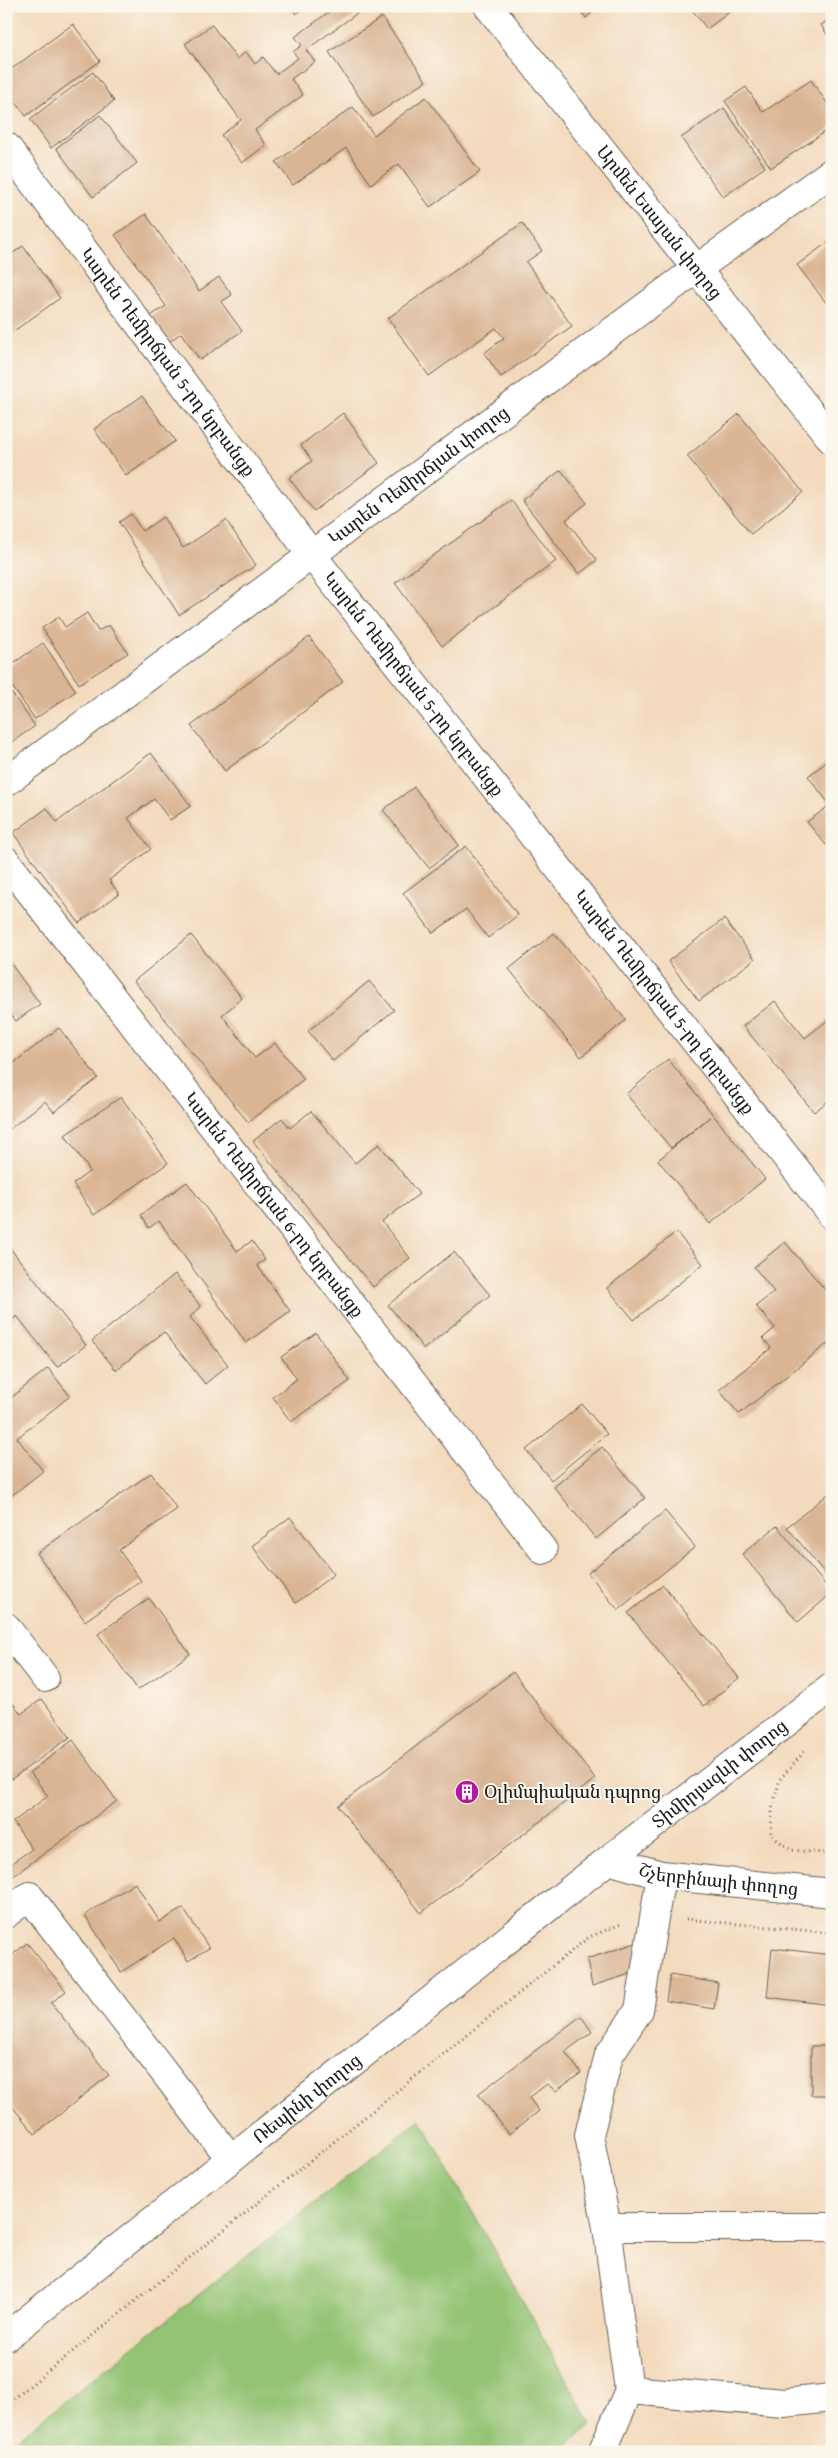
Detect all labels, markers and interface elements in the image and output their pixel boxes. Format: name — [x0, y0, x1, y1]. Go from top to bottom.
street label: Արմեն Եսայան փողոց — [590, 139, 729, 305]
street label: Կարեն Դեմիրճյան 5-րդ նրբանցք — [74, 242, 263, 482]
street label: Կարեն Դեմիրճյան փողոց — [322, 399, 514, 551]
street label: Կարեն Դեմիրճյան 5-րդ նրբանցք — [317, 566, 511, 802]
street label: Կարեն Դեմիրճյան 5-րդ նրբանցք — [567, 884, 762, 1120]
street label: Կարեն Դեմիրճյան 6-րդ նրբանցք — [178, 1086, 371, 1323]
street label: Տիմիրյազևի փողոց — [646, 1712, 793, 1835]
place label: Օլիմպիական դպրոց — [484, 1778, 661, 1805]
building icon: Օլիմպիական դպրոց — [454, 1779, 480, 1805]
street label: Շչերբինայի փողոց — [636, 1855, 800, 1902]
street label: Ռեպինի փողոց — [247, 2047, 367, 2150]

